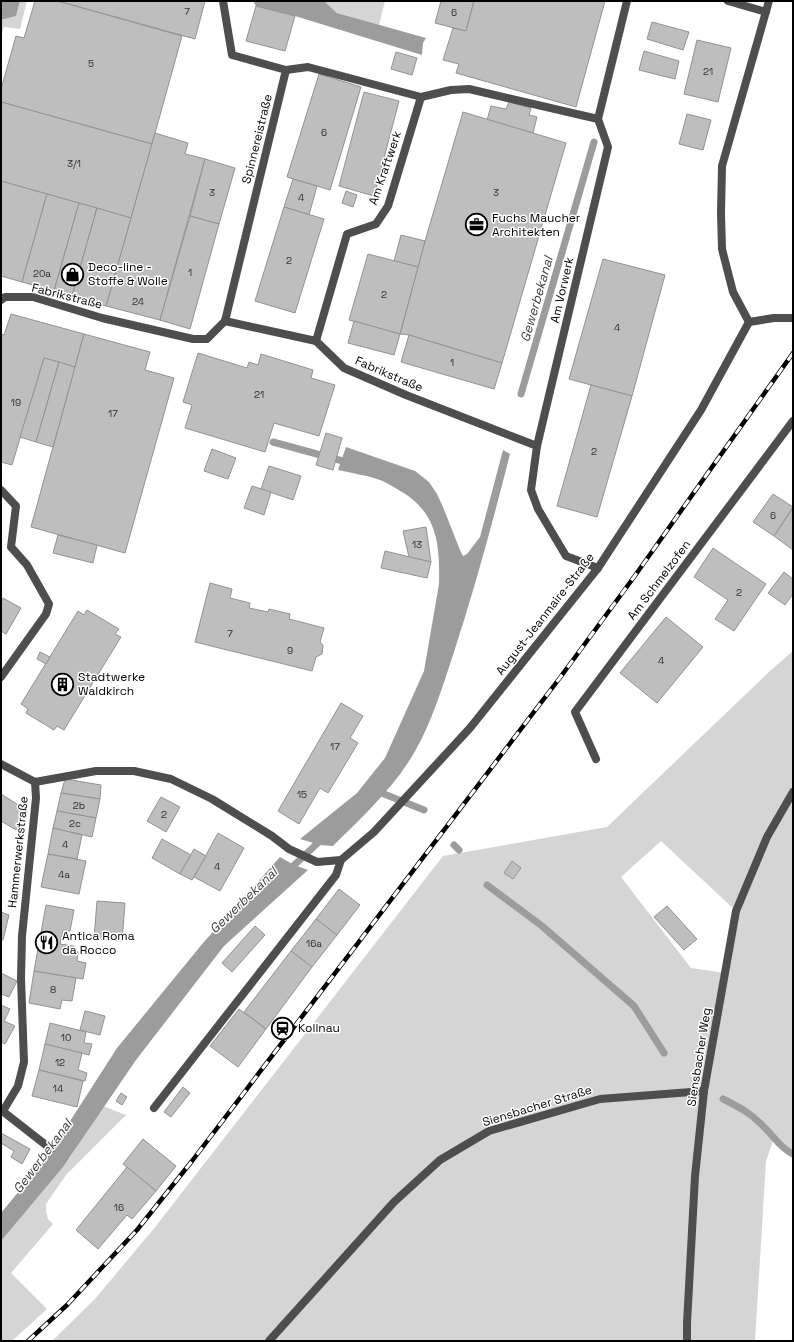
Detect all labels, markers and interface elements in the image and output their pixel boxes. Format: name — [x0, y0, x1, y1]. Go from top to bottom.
house number: 7 — [184, 5, 190, 18]
house number: 6 — [451, 6, 457, 19]
house number: 5 — [88, 57, 94, 70]
house number: 21 — [703, 65, 713, 78]
street label: Spinnereistraße — [238, 93, 276, 185]
house number: 6 — [321, 126, 327, 139]
street label: Am Kraftwerk — [365, 128, 405, 207]
house number: 3/1 — [67, 157, 81, 170]
house number: 3 — [209, 186, 215, 199]
house number: 3 — [493, 186, 499, 199]
house number: 4 — [298, 191, 304, 204]
place label: Fuchs Maucher Architekten — [492, 210, 581, 240]
office icon: Fuchs Maucher Architekten — [463, 212, 489, 238]
water label: Gewerbekanal — [516, 253, 557, 344]
house number: 2 — [286, 254, 292, 267]
street label: Am Vorwerk — [547, 255, 577, 325]
place label: Deco-line - Stoffe & Wolle — [88, 259, 168, 289]
shop icon: Deco-line - Stoffe & Wolle — [59, 261, 85, 287]
house number: 1 — [188, 266, 192, 279]
house number: 20a — [33, 267, 51, 280]
street label: Fabrikstraße — [30, 279, 104, 313]
house number: 2 — [381, 288, 387, 301]
house number: 24 — [132, 295, 144, 308]
house number: 4 — [614, 321, 620, 334]
street label: Fabrikstraße — [353, 352, 425, 396]
house number: 1 — [450, 356, 454, 369]
house number: 21 — [254, 388, 264, 401]
house number: 19 — [11, 396, 21, 409]
house number: 17 — [108, 407, 118, 420]
house number: 2 — [591, 445, 597, 458]
house number: 6 — [770, 509, 776, 522]
street label: Am Schmelzofen — [624, 537, 694, 623]
house number: 13 — [412, 538, 422, 551]
street label: August-Jeanmaire-Straße — [492, 550, 598, 678]
house number: 2 — [736, 586, 742, 599]
house number: 7 — [227, 627, 233, 640]
house number: 9 — [287, 644, 293, 657]
house number: 4 — [658, 654, 664, 667]
place label: Stadtwerke Waldkirch — [78, 669, 145, 699]
building icon: Stadtwerke Waldkirch — [50, 671, 76, 697]
house number: 17 — [330, 740, 340, 753]
house number: 15 — [297, 788, 307, 801]
street label: Hammerwerkstraße — [4, 795, 32, 909]
house number: 2b — [73, 799, 85, 812]
house number: 2 — [161, 808, 167, 821]
house number: 2c — [69, 817, 81, 830]
house number: 4 — [62, 838, 68, 851]
house number: 4 — [214, 860, 220, 873]
water label: Gewerbekanal — [206, 862, 282, 937]
house number: 4a — [58, 868, 70, 881]
place label: Antica Roma da Rocco — [62, 928, 135, 958]
restaurant icon: Antica Roma da Rocco — [33, 930, 59, 956]
house number: 16a — [306, 937, 322, 950]
house number: 8 — [50, 983, 56, 996]
street label: Siensbacher Weg — [683, 1006, 715, 1108]
station icon: Kollnau — [269, 1015, 295, 1041]
place label: Kollnau — [298, 1020, 340, 1036]
house number: 10 — [61, 1031, 71, 1044]
house number: 12 — [55, 1056, 65, 1069]
house number: 14 — [53, 1082, 63, 1095]
street label: Siensbacher Straße — [480, 1082, 594, 1130]
water label: Gewerbekanal — [9, 1115, 77, 1197]
house number: 16 — [114, 1201, 124, 1214]

